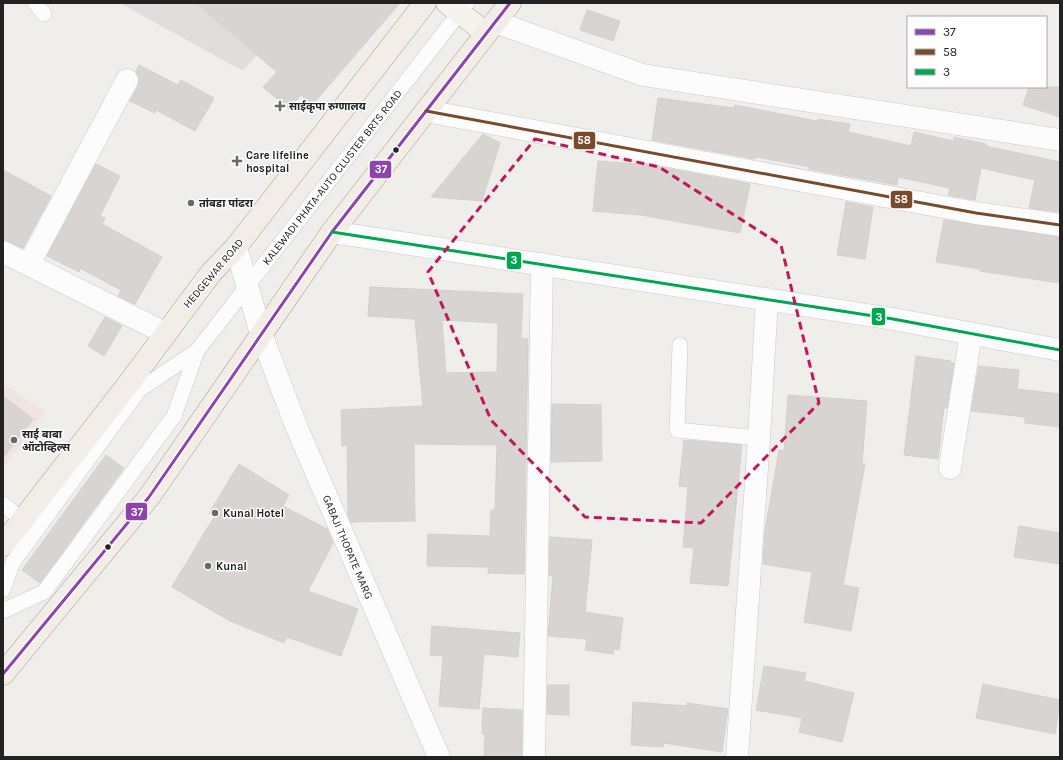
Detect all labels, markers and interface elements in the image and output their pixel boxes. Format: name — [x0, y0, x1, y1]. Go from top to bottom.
legend — [907, 16, 1047, 88]
text: 37 — [943, 25, 956, 39]
text: 58 — [943, 45, 957, 59]
text: 3 — [943, 65, 950, 79]
street label: KALEWADI PHATA-AUTO CLUSTER BRTS ROAD — [260, 87, 405, 268]
marker: साईकृपा रुग्णालय — [274, 100, 286, 112]
place label: साईकृपा रुग्णालय — [289, 100, 367, 114]
line badge: 58 — [573, 131, 596, 150]
text: 58 — [577, 134, 591, 147]
unlabelled marker — [391, 145, 401, 155]
place label: Care lifeline hospital — [246, 149, 309, 175]
marker: Care lifeline hospital — [231, 155, 243, 167]
line badge: 37 — [369, 160, 392, 179]
text: 37 — [375, 163, 388, 176]
line badge: 58 — [890, 190, 913, 209]
text: 58 — [894, 193, 908, 206]
place label: तांबडा पांढरा — [199, 197, 254, 210]
marker: तांबडा पांढरा — [186, 198, 196, 208]
street label: HEDGEWAR ROAD — [181, 236, 246, 311]
line badge: 3 — [506, 251, 522, 270]
text: 3 — [511, 254, 518, 267]
line badge: 3 — [871, 307, 886, 326]
text: 3 — [876, 311, 883, 324]
place label: साई बाबा ऑटोव्हिल्स — [22, 428, 71, 454]
marker: साई बाबा ऑटोव्हिल्स — [9, 435, 19, 445]
street label: GABAJI THOPATE MARG — [320, 493, 375, 601]
line badge: 37 — [125, 502, 148, 521]
text: 37 — [131, 506, 144, 519]
place label: Kunal Hotel — [223, 507, 284, 520]
marker: Kunal Hotel — [210, 508, 220, 518]
unlabelled marker — [103, 542, 113, 552]
place label: Kunal — [216, 560, 247, 573]
marker: Kunal — [203, 561, 213, 571]

